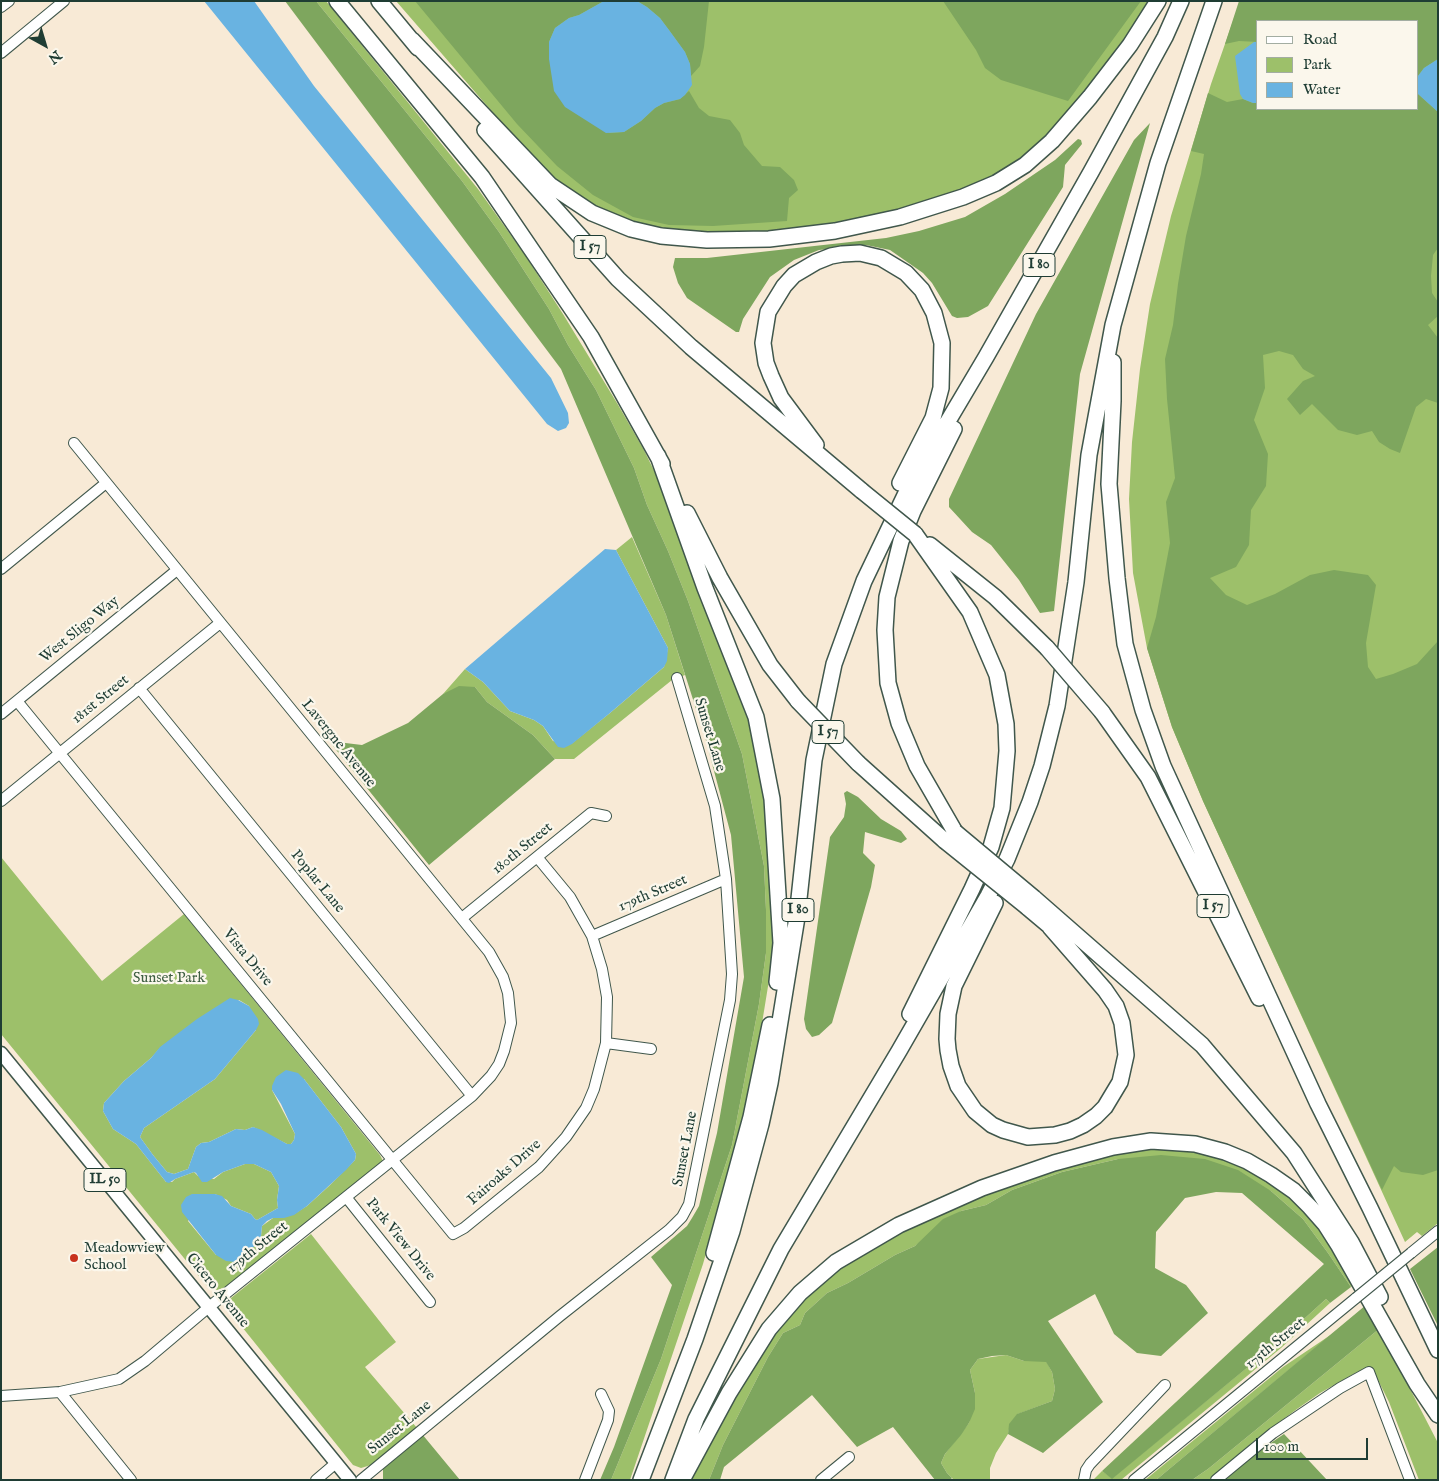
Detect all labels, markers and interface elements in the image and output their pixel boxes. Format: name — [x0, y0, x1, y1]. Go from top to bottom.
north arrow — [20, 20, 70, 70]
legend — [1256, 20, 1419, 110]
text: Road — [1303, 30, 1337, 49]
text: N — [44, 46, 65, 67]
text: Park — [1303, 55, 1332, 74]
text: Water — [1303, 80, 1340, 99]
road number: I 57 — [574, 236, 606, 258]
road number: I 80 — [1023, 254, 1055, 276]
street label: West Sligo Way — [37, 593, 123, 667]
street label: 181st Street — [69, 672, 133, 728]
street label: Lavergne Avenue — [297, 696, 379, 792]
street label: Sunset Lane — [689, 696, 729, 774]
road number: I 57 — [812, 720, 844, 744]
street label: 180th Street — [489, 819, 557, 879]
street label: Poplar Lane — [286, 847, 348, 917]
street label: 179th Street — [616, 871, 690, 917]
road number: I 57 — [1197, 894, 1229, 918]
road number: I 80 — [782, 898, 814, 922]
street label: Vista Drive — [218, 926, 276, 990]
park label: Sunset Park — [133, 970, 205, 988]
street label: Sunset Lane — [670, 1110, 702, 1188]
street label: Fairoaks Drive — [465, 1136, 545, 1210]
road number: IL 50 — [84, 1168, 126, 1192]
street label: Park View Drive — [361, 1195, 439, 1285]
street label: 179th Street — [224, 1218, 292, 1278]
place label: Meadowview School — [84, 1240, 164, 1275]
street label: Cicero Avenue — [181, 1250, 253, 1332]
marker: Meadowview School — [68, 1252, 80, 1264]
street label: 175th Street — [1242, 1314, 1310, 1374]
street label: Sunset Lane — [365, 1397, 435, 1459]
scale bar — [1259, 1428, 1372, 1460]
text: 100 m — [1264, 1437, 1299, 1456]

